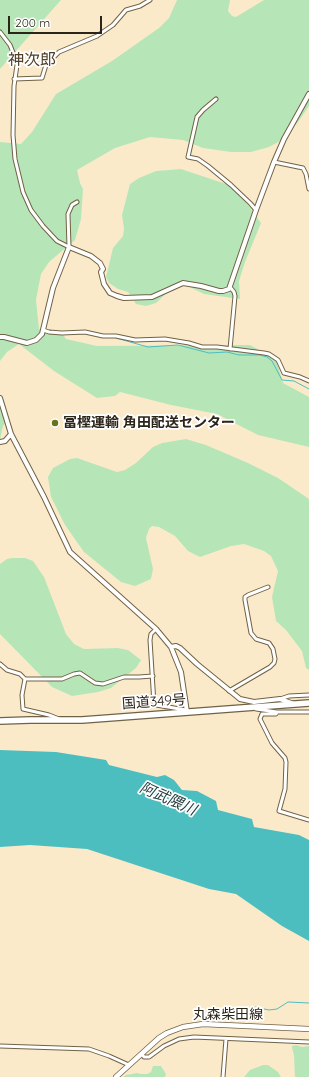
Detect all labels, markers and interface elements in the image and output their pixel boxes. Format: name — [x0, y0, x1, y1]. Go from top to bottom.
scale bar — [10, 8, 104, 34]
text: 200 m — [15, 15, 50, 30]
district label: 神次郎 — [8, 50, 56, 70]
place label: 冨樫運輸 角田配送センター — [63, 415, 235, 431]
marker: 冨樫運輸 角田配送センター — [50, 418, 60, 428]
street label: 国道349号 — [121, 691, 187, 713]
water label: 阿武隈川 — [137, 779, 199, 819]
street label: 丸森柴田線 — [193, 1007, 263, 1023]

